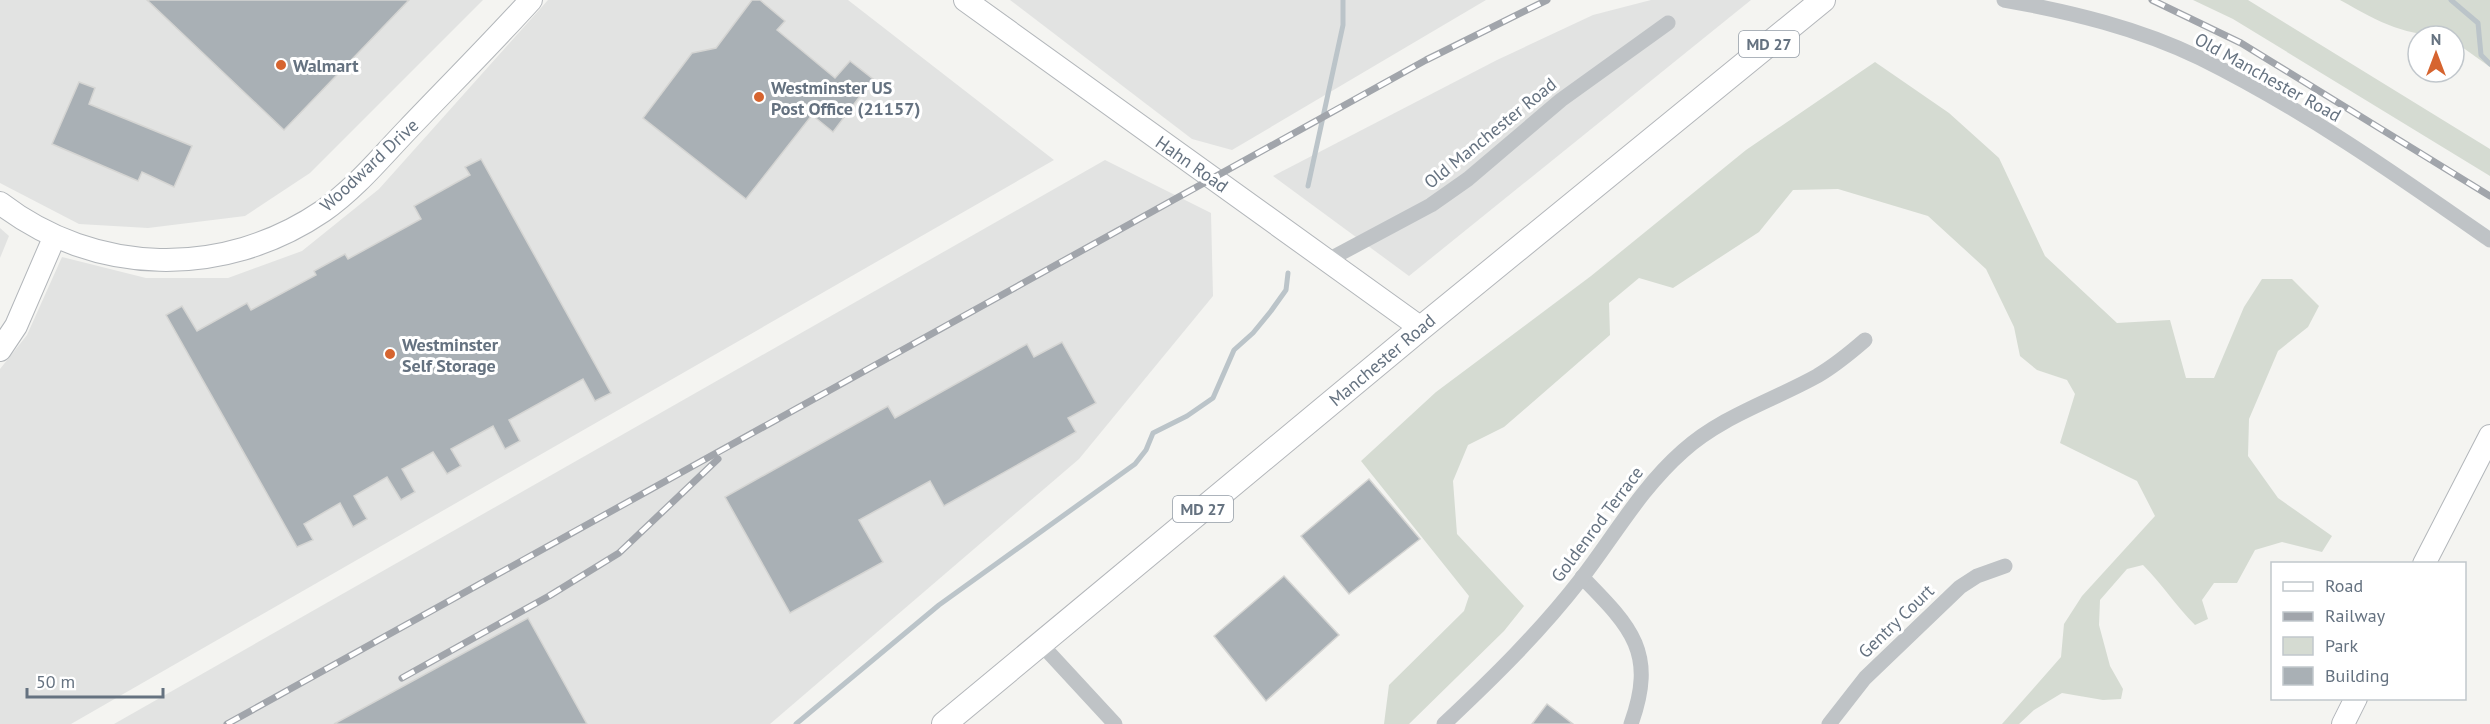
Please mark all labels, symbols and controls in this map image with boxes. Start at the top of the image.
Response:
north arrow [2406,24,2466,84]
street label: Old Manchester Road [2191,27,2345,127]
text: N [2431,29,2441,49]
road number: MD 27 [1739,31,1799,57]
place label: Walmart [293,54,359,77]
marker: Walmart [274,58,288,72]
street label: Old Manchester Road [1419,73,1561,193]
place label: Westminster US Post Office (21157) [771,76,920,120]
marker: Westminster US Post Office (21157) [752,90,766,104]
street label: Woodward Drive [315,114,423,216]
street label: Hahn Road [1151,131,1233,197]
street label: Manchester Road [1324,309,1440,411]
place label: Westminster Self Storage [402,333,499,377]
marker: Westminster Self Storage [383,347,397,361]
street label: Goldenrod Terrace [1546,462,1648,586]
road number: MD 27 [1173,496,1233,522]
legend [2271,562,2466,700]
text: Road [2325,574,2363,597]
street label: Gentry Court [1853,579,1939,663]
text: Railway [2325,604,2386,627]
text: Park [2325,634,2358,657]
scale bar [27,661,164,699]
text: Building [2325,664,2389,687]
text: 50 m [36,670,75,693]

